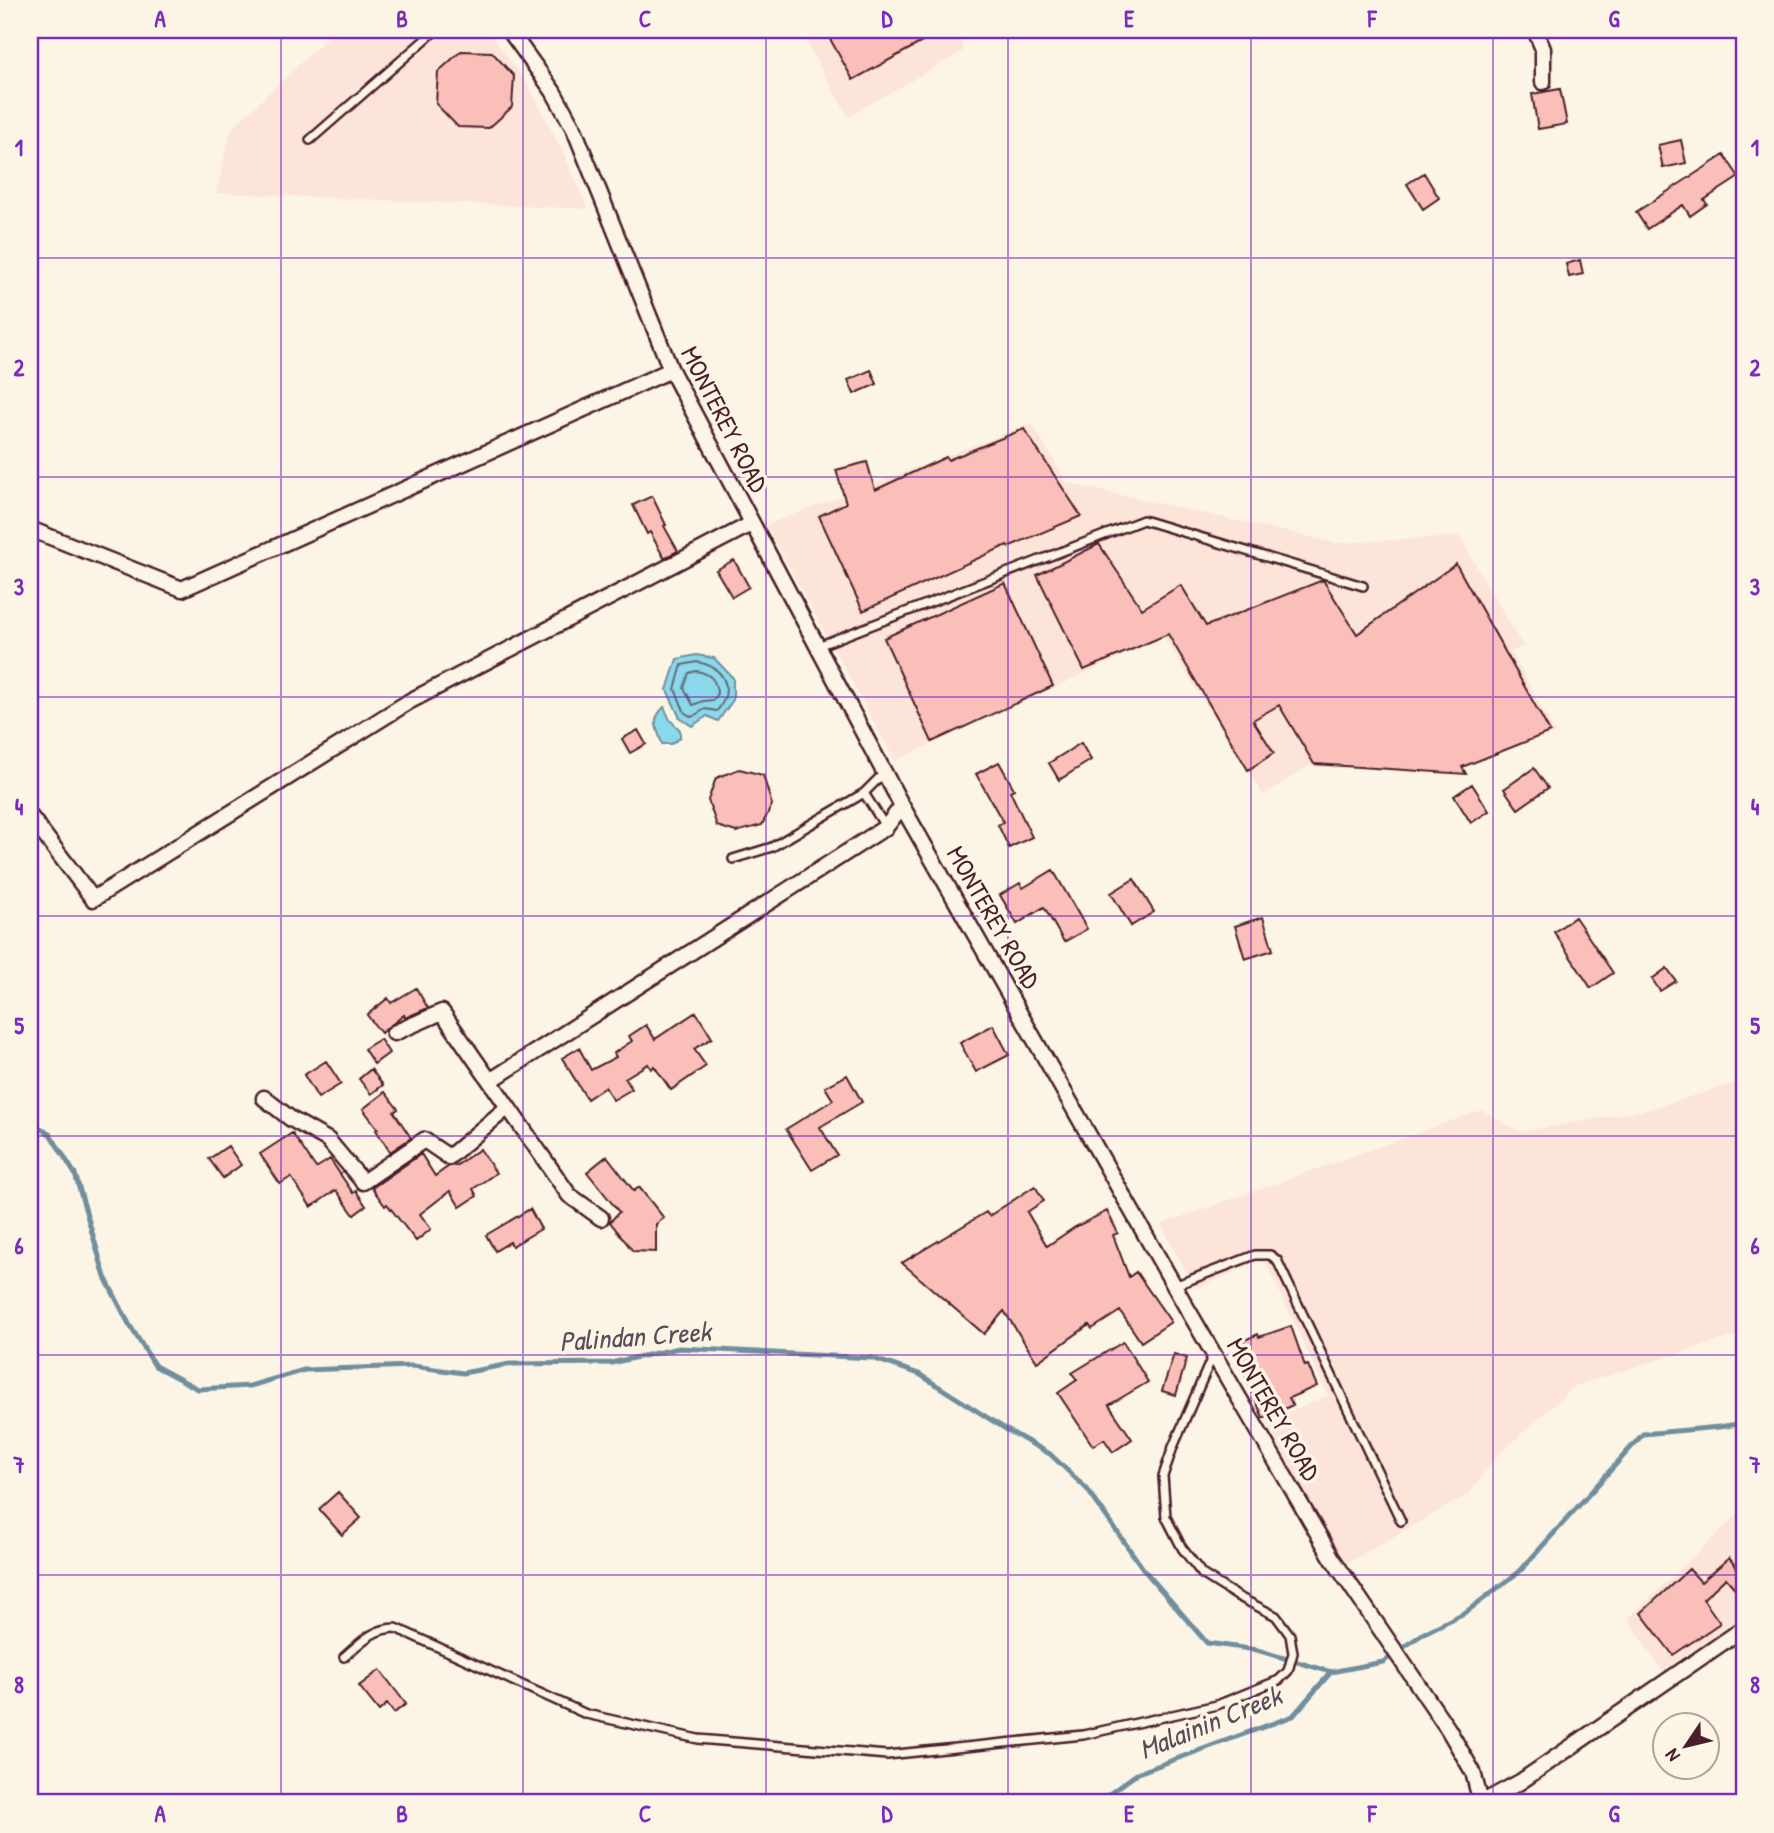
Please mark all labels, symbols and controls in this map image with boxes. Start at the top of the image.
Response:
text: A [154,3,166,34]
text: B [396,3,408,34]
text: C [639,3,651,34]
text: D [882,3,894,34]
text: E [1124,3,1135,34]
text: F [1367,3,1378,34]
text: G [1608,3,1620,34]
text: 1 [15,132,23,163]
text: 1 [1751,132,1759,163]
street label: MONTEREY ROAD [673,340,777,499]
text: 2 [14,352,25,383]
text: 2 [1750,352,1761,383]
text: 3 [14,571,24,602]
text: 3 [1750,571,1760,602]
text: 4 [15,791,24,822]
text: 4 [1751,791,1760,822]
street label: MONTEREY ROAD [939,839,1049,995]
text: 5 [14,1010,24,1041]
text: 5 [1750,1010,1760,1041]
text: 6 [14,1230,24,1261]
text: 6 [1750,1230,1760,1261]
water label: Palindan Creek [558,1312,714,1360]
street label: MONTEREY ROAD [1219,1331,1329,1487]
text: 7 [12,1449,25,1480]
text: 7 [1748,1449,1761,1480]
text: 8 [14,1669,24,1700]
text: 8 [1750,1669,1760,1700]
water label: Malainin Creek [1133,1675,1289,1768]
north arrow [1652,1710,1722,1780]
text: N [1659,1744,1686,1767]
text: A [154,1798,166,1829]
text: B [396,1798,408,1829]
text: C [639,1798,651,1829]
text: D [882,1798,894,1829]
text: E [1124,1798,1135,1829]
text: F [1367,1798,1378,1829]
text: G [1608,1798,1620,1829]

